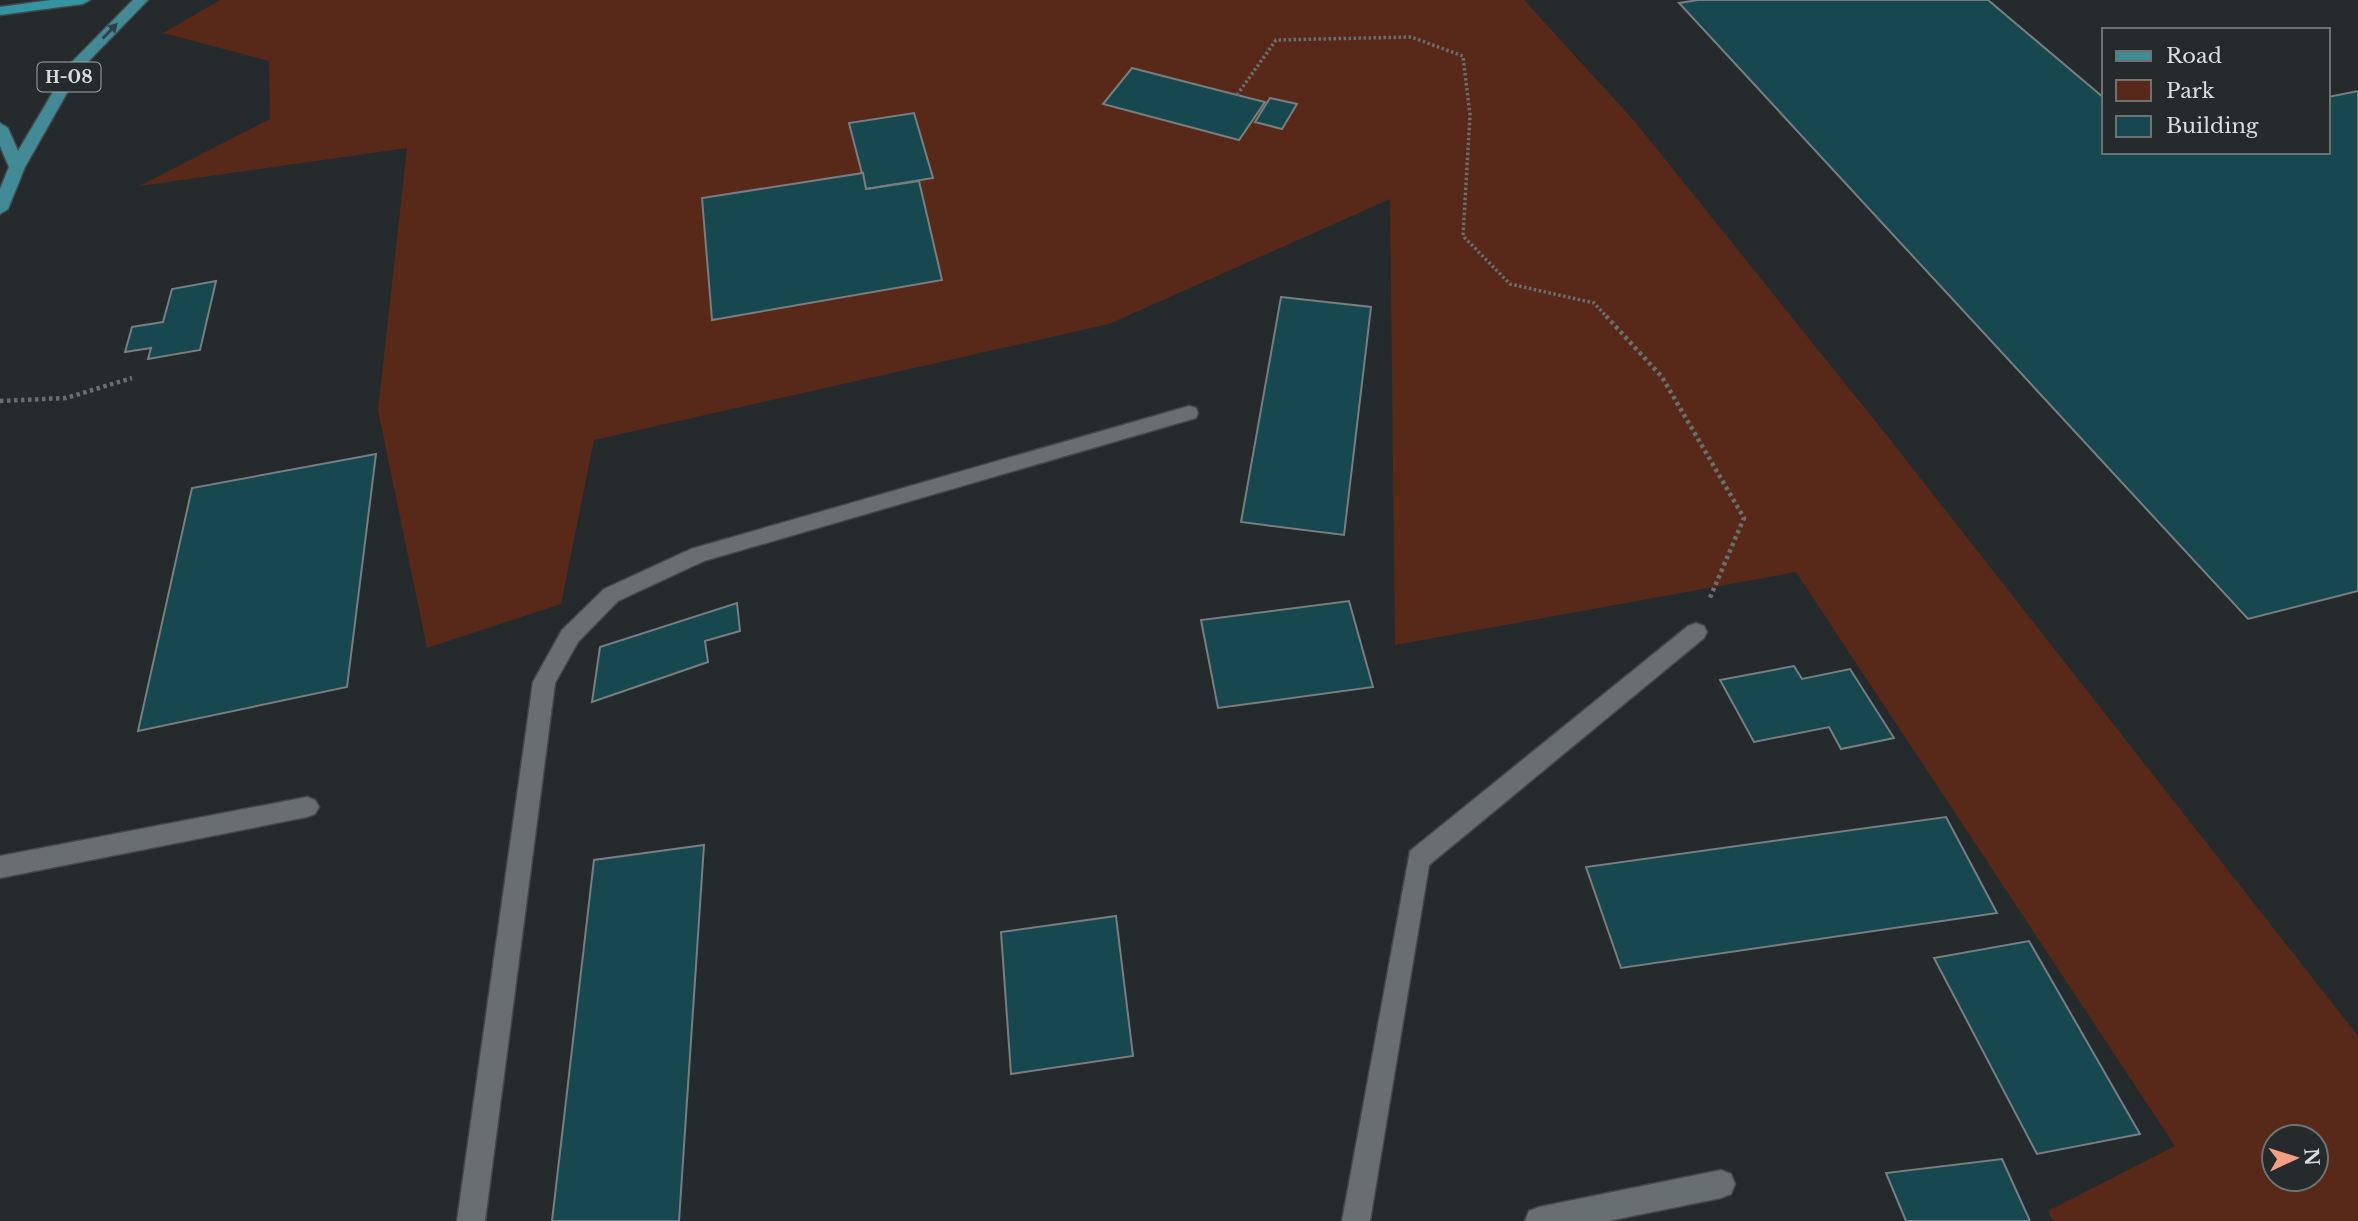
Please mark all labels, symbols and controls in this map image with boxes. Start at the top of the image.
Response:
one-way arrow [102,23,119,40]
legend [2102,28,2330,154]
text: Road [2166,43,2222,69]
road number: Н-08 [38,62,100,92]
text: Park [2166,78,2215,104]
text: Building [2166,113,2259,139]
north arrow [2260,1123,2330,1193]
text: N [2299,1147,2324,1167]

